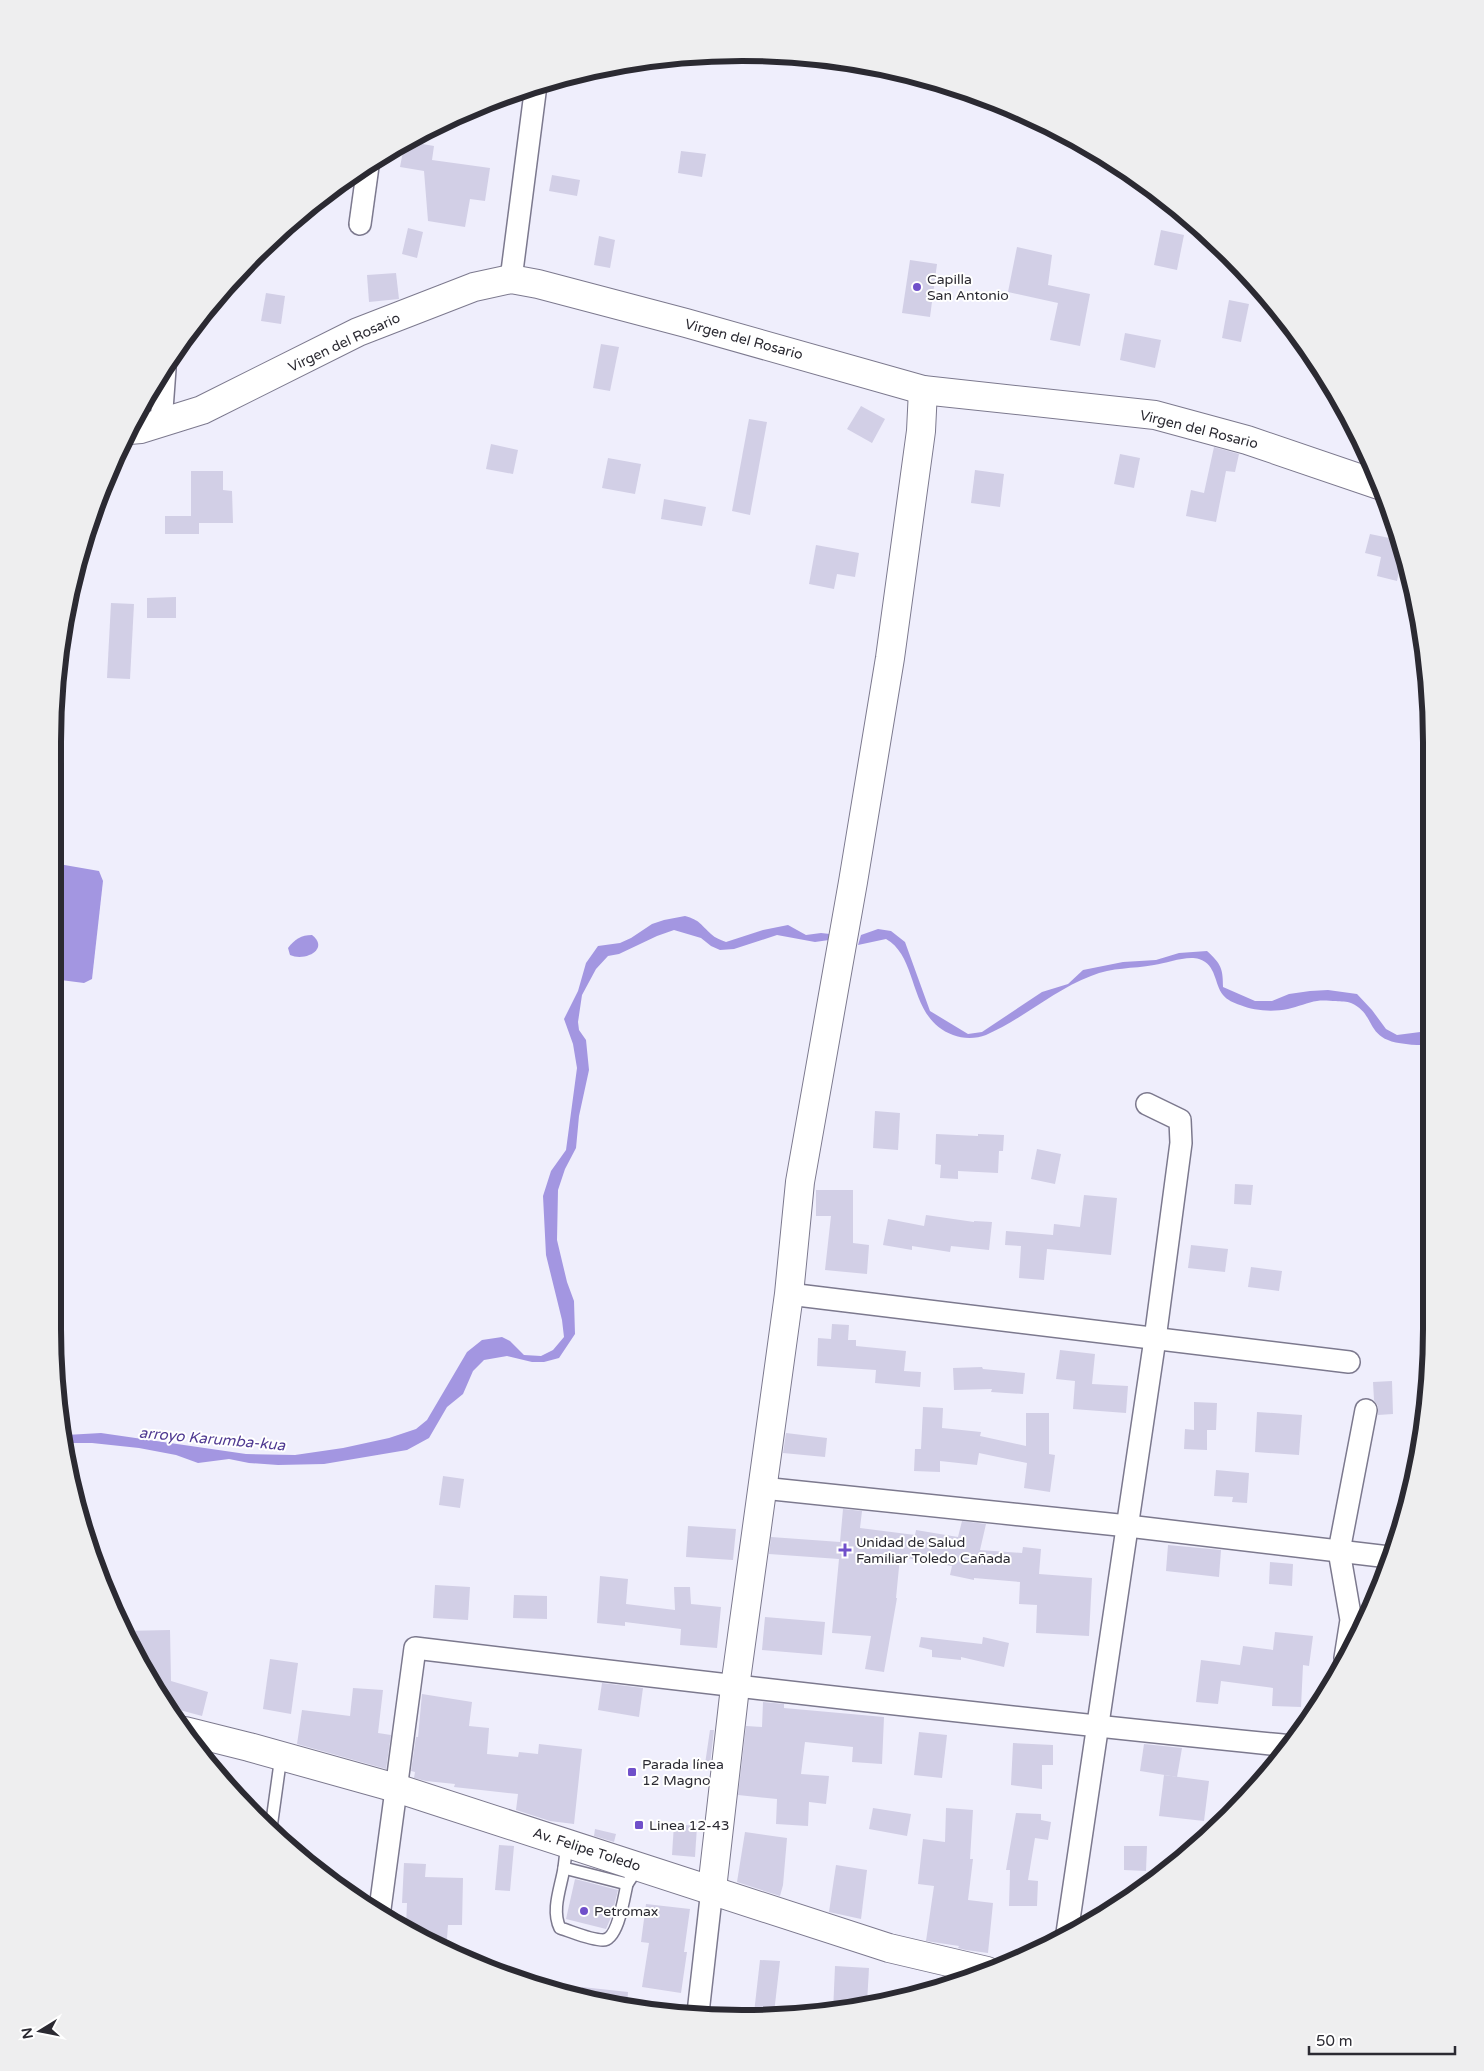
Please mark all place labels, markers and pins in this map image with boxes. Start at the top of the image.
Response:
place label: Capilla San Antonio [927,271,1009,304]
marker: Capilla San Antonio [911,281,923,293]
place label: Unidad de Salud Familiar Toledo Cañada [856,1534,1011,1567]
marker: Unidad de Salud Familiar Toledo Cañada [838,1543,852,1557]
place label: Parada línea 12 Magno [642,1756,724,1789]
marker: Parada línea 12 Magno [626,1766,638,1778]
place label: Linea 12-43 [649,1817,730,1834]
marker: Linea 12-43 [633,1819,645,1831]
place label: Petromax [594,1903,658,1920]
marker: Petromax [578,1905,590,1917]

